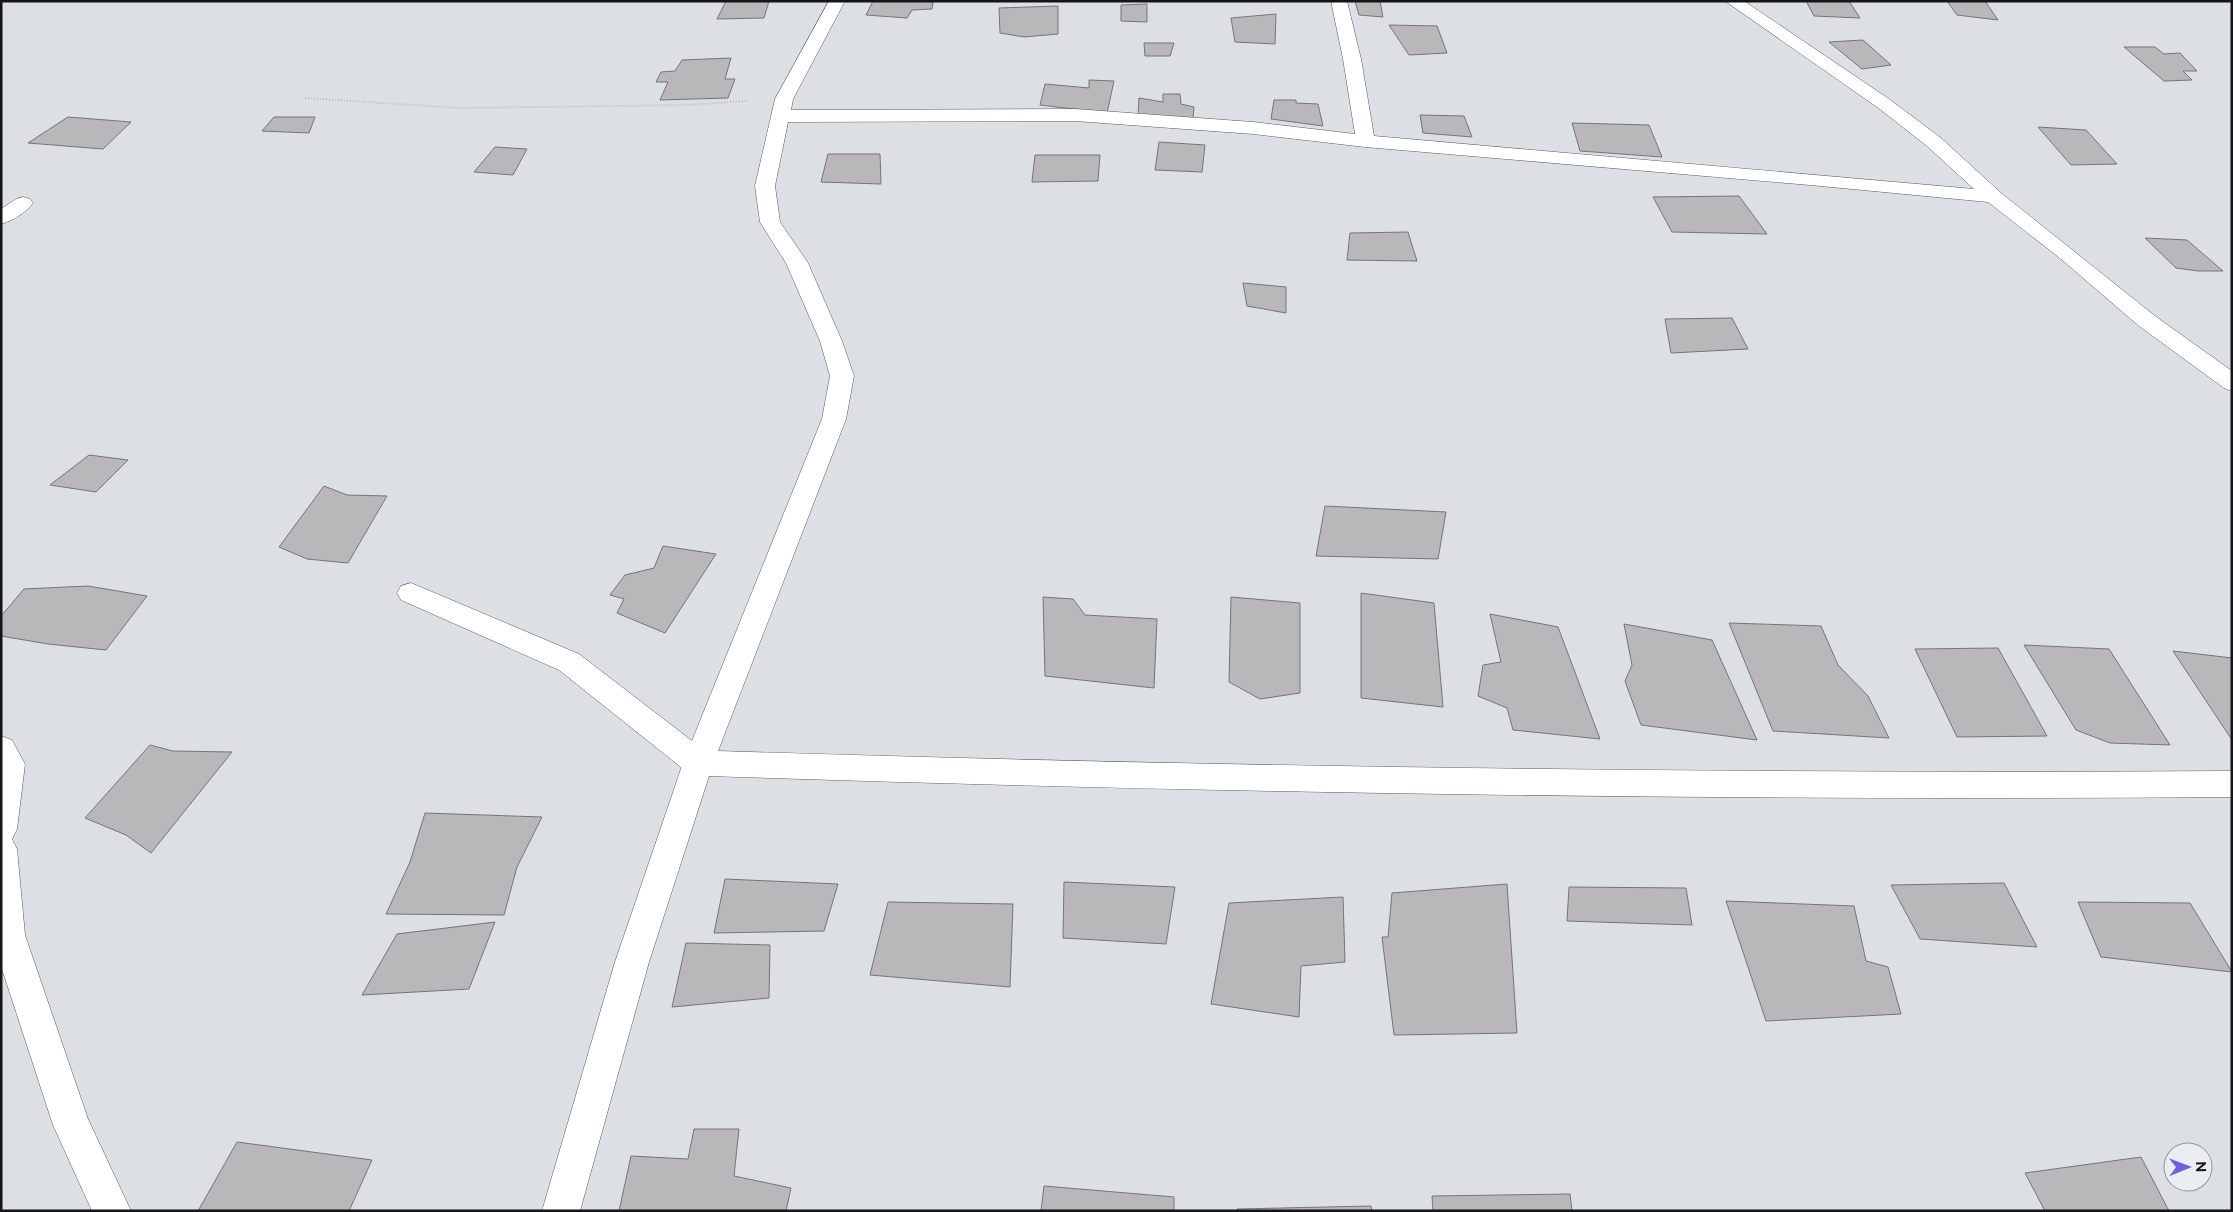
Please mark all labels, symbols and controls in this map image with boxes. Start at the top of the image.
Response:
north arrow [2163,1142,2213,1192]
text: N [2193,1161,2209,1172]

